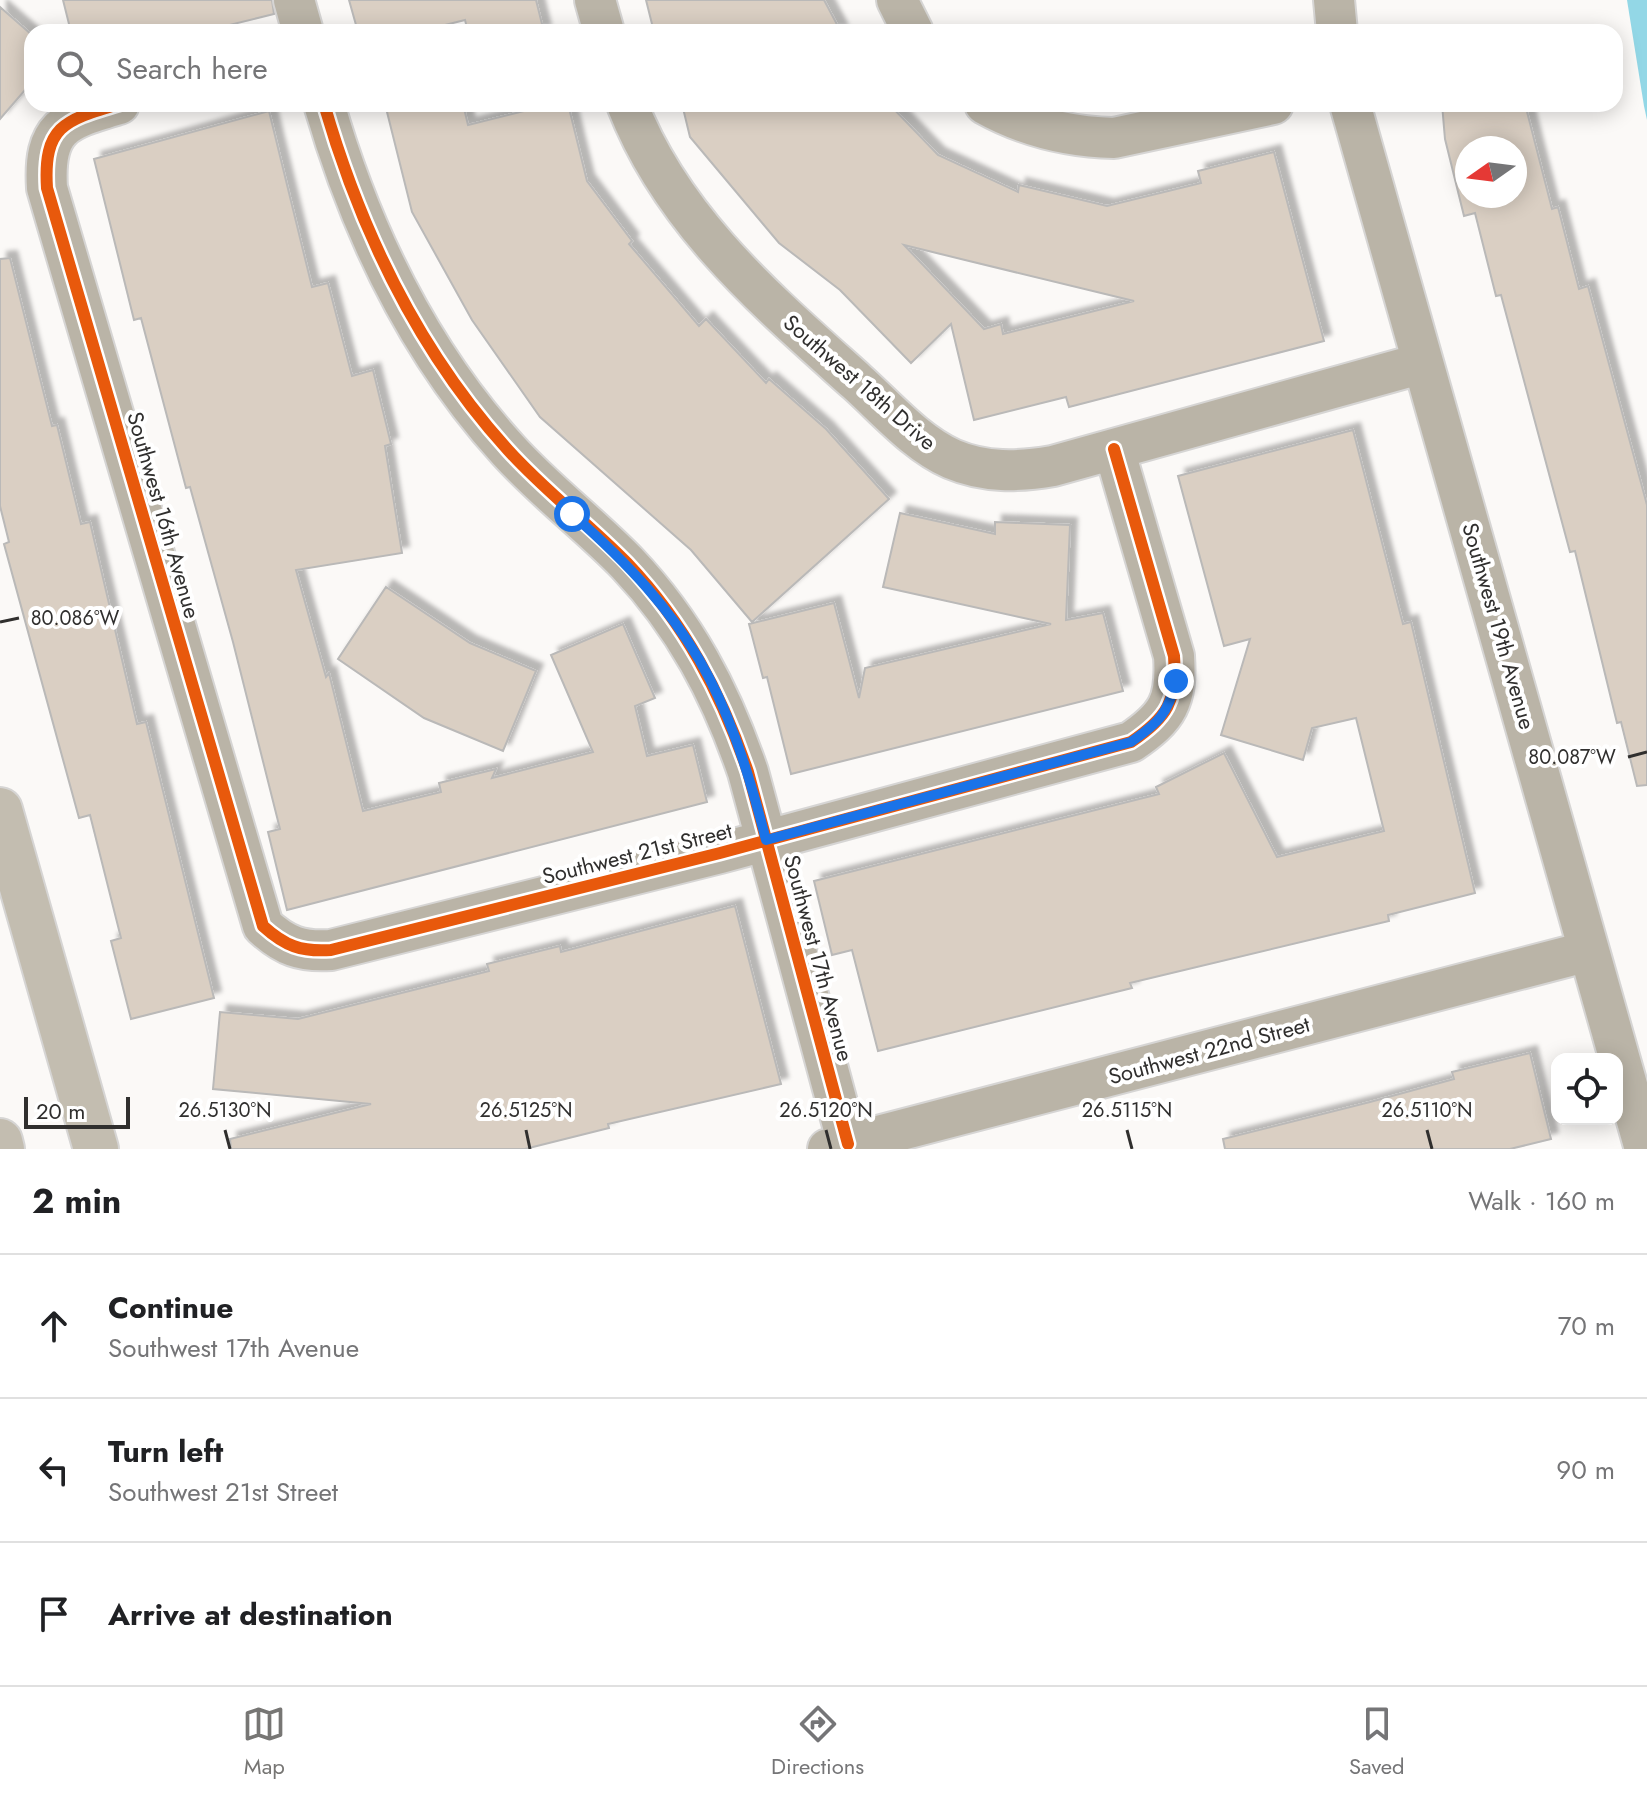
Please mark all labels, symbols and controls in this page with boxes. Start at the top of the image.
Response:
search box [24,24,1623,112]
icon: search [52,46,96,90]
text: Search here [116,47,268,90]
north arrow [1455,136,1527,208]
street label: Southwest 18th Drive [777,307,943,457]
street label: Southwest 16th Avenue [119,408,209,622]
route start [554,496,590,532]
street label: Southwest 19th Avenue [1454,519,1544,733]
text: 80.086°W [31,604,120,633]
route end [1158,663,1194,699]
text: 80.087°W [1528,743,1616,772]
street label: Southwest 21st Street [539,814,736,892]
street label: Southwest 17th Avenue [776,851,862,1065]
street label: Southwest 22nd Street [1105,1008,1314,1092]
map controls [1551,1053,1623,1125]
button: locate [1551,1053,1623,1125]
scale bar [24,1093,130,1129]
text: 20 m [36,1095,85,1127]
text: 26.5130°N [178,1096,272,1125]
text: 26.5125°N [480,1096,572,1125]
text: 26.5120°N [779,1096,873,1125]
text: 26.5115°N [1082,1096,1172,1125]
text: 26.5110°N [1381,1096,1473,1125]
text: 2 min [32,1177,121,1226]
text: Walk · 160 m [1468,1182,1615,1220]
text: Continue [108,1286,234,1329]
icon: ahead [32,1304,76,1348]
text: 70 m [1558,1307,1615,1345]
text: Southwest 17th Avenue [108,1329,359,1367]
text: Turn left [108,1430,223,1473]
icon: left [32,1448,76,1492]
text: 90 m [1556,1451,1615,1489]
text: Southwest 21st Street [108,1473,338,1511]
icon: arrive [32,1592,76,1636]
text: Arrive at destination [108,1593,393,1636]
tab: Map [242,1702,286,1782]
tab: Directions [771,1702,864,1782]
tab: Saved [1349,1702,1405,1782]

